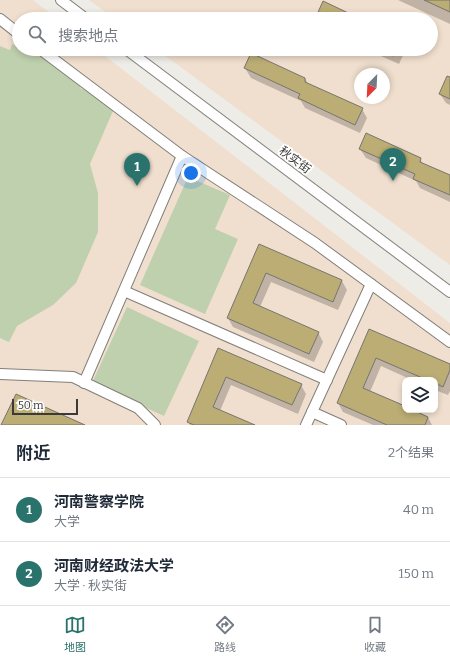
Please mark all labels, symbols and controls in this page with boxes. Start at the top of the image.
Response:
search box [12,12,438,56]
icon: search [26,23,48,45]
text: 搜索地点 [58,27,118,45]
north arrow [354,68,390,104]
street label: 秋实街 [276,144,314,176]
pin: 2 [380,148,406,181]
pin: 1 [124,153,150,186]
your location [181,163,201,183]
map controls [402,377,438,413]
button: layers [402,377,438,413]
scale bar [12,397,78,416]
text: 50 m [18,399,44,412]
text: 附近 [16,443,50,464]
text: 2个结果 [388,445,434,460]
text: 河南警察学院 [54,493,144,511]
text: 1 [26,502,32,517]
text: 40 m [403,502,434,517]
text: 大学 [54,514,80,529]
text: 河南财经政法大学 [54,557,174,575]
text: 2 [25,566,33,581]
text: 150 m [398,566,434,581]
text: 大学 · 秋实街 [54,578,127,593]
tab: 地图 [64,614,86,654]
tab: 路线 [214,614,236,654]
tab: 收藏 [364,614,386,654]

